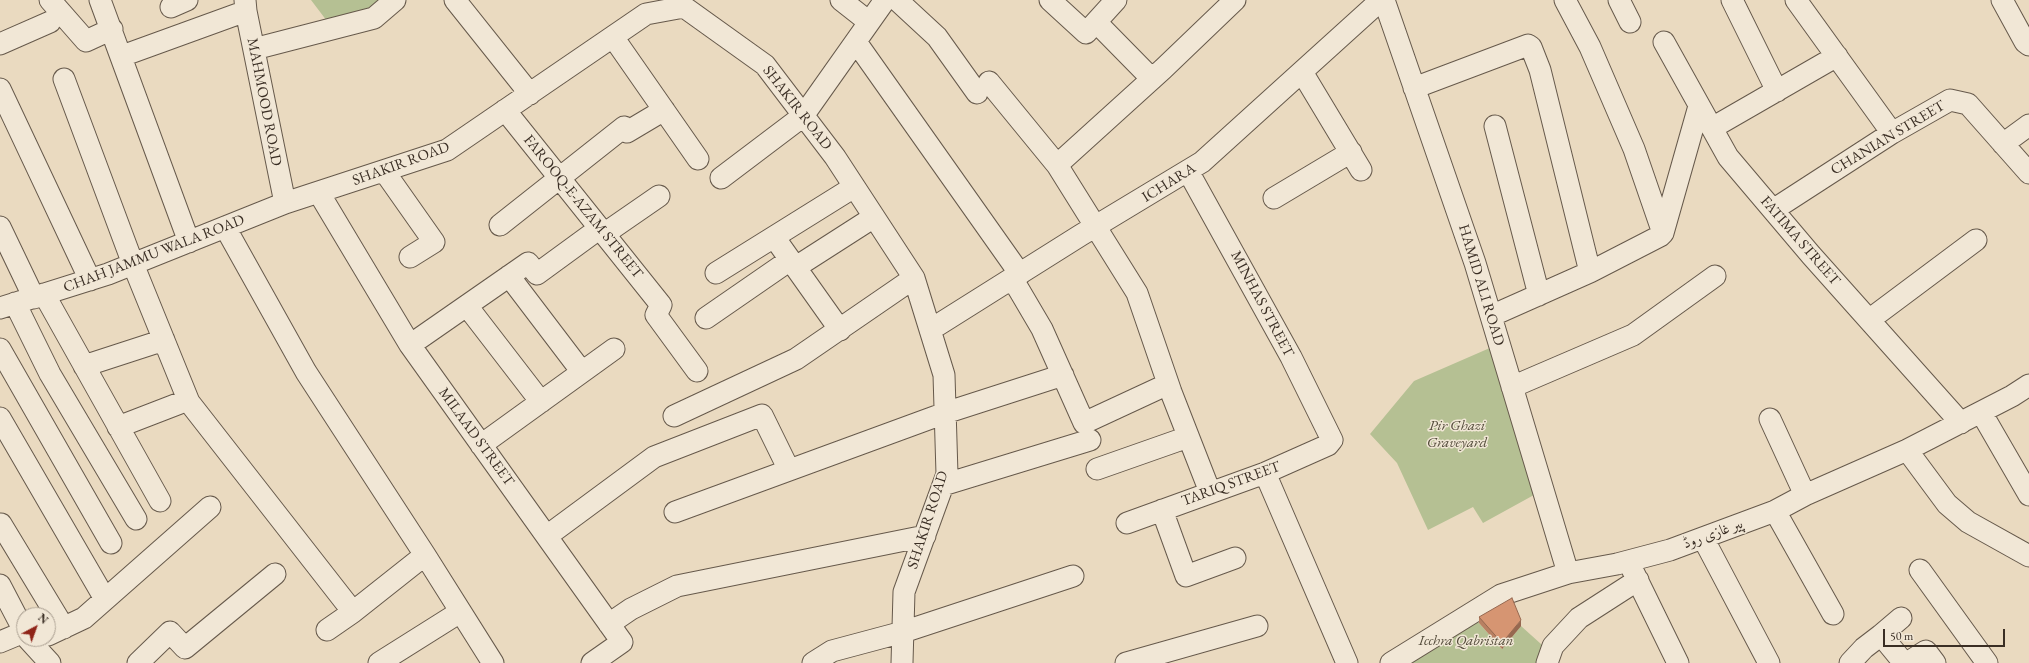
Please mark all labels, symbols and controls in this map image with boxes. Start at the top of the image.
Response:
street label: MAHMOOD ROAD [243,36,285,168]
street label: SHAKIR ROAD [759,62,835,154]
street label: CHANIAN STREET [1828,97,1948,179]
street label: FAROOQ-E-AZAM STREET [519,132,647,282]
street label: SHAKIR ROAD [350,138,452,190]
street label: ICHARA [1139,159,1199,207]
street label: FATIMA STREET [1756,193,1844,289]
street label: CHAH JAMMU WALA ROAD [61,211,247,297]
street label: HAMID ALI ROAD [1454,222,1508,348]
street label: MINHAS STREET [1226,248,1298,360]
street label: MILAAD STREET [434,384,518,490]
park label: Pir Ghazi Graveyard [1427,417,1487,452]
street label: TARIQ STREET [1179,458,1283,510]
street label: SHAKIR ROAD [904,469,952,571]
street label: پیر غازی روڈ [1681,515,1745,553]
north arrow [16,607,56,647]
text: N [35,610,51,627]
scale bar [1885,621,2007,647]
text: 50 m [1890,628,1913,644]
park label: Icchra Qabristan [1419,632,1513,650]

